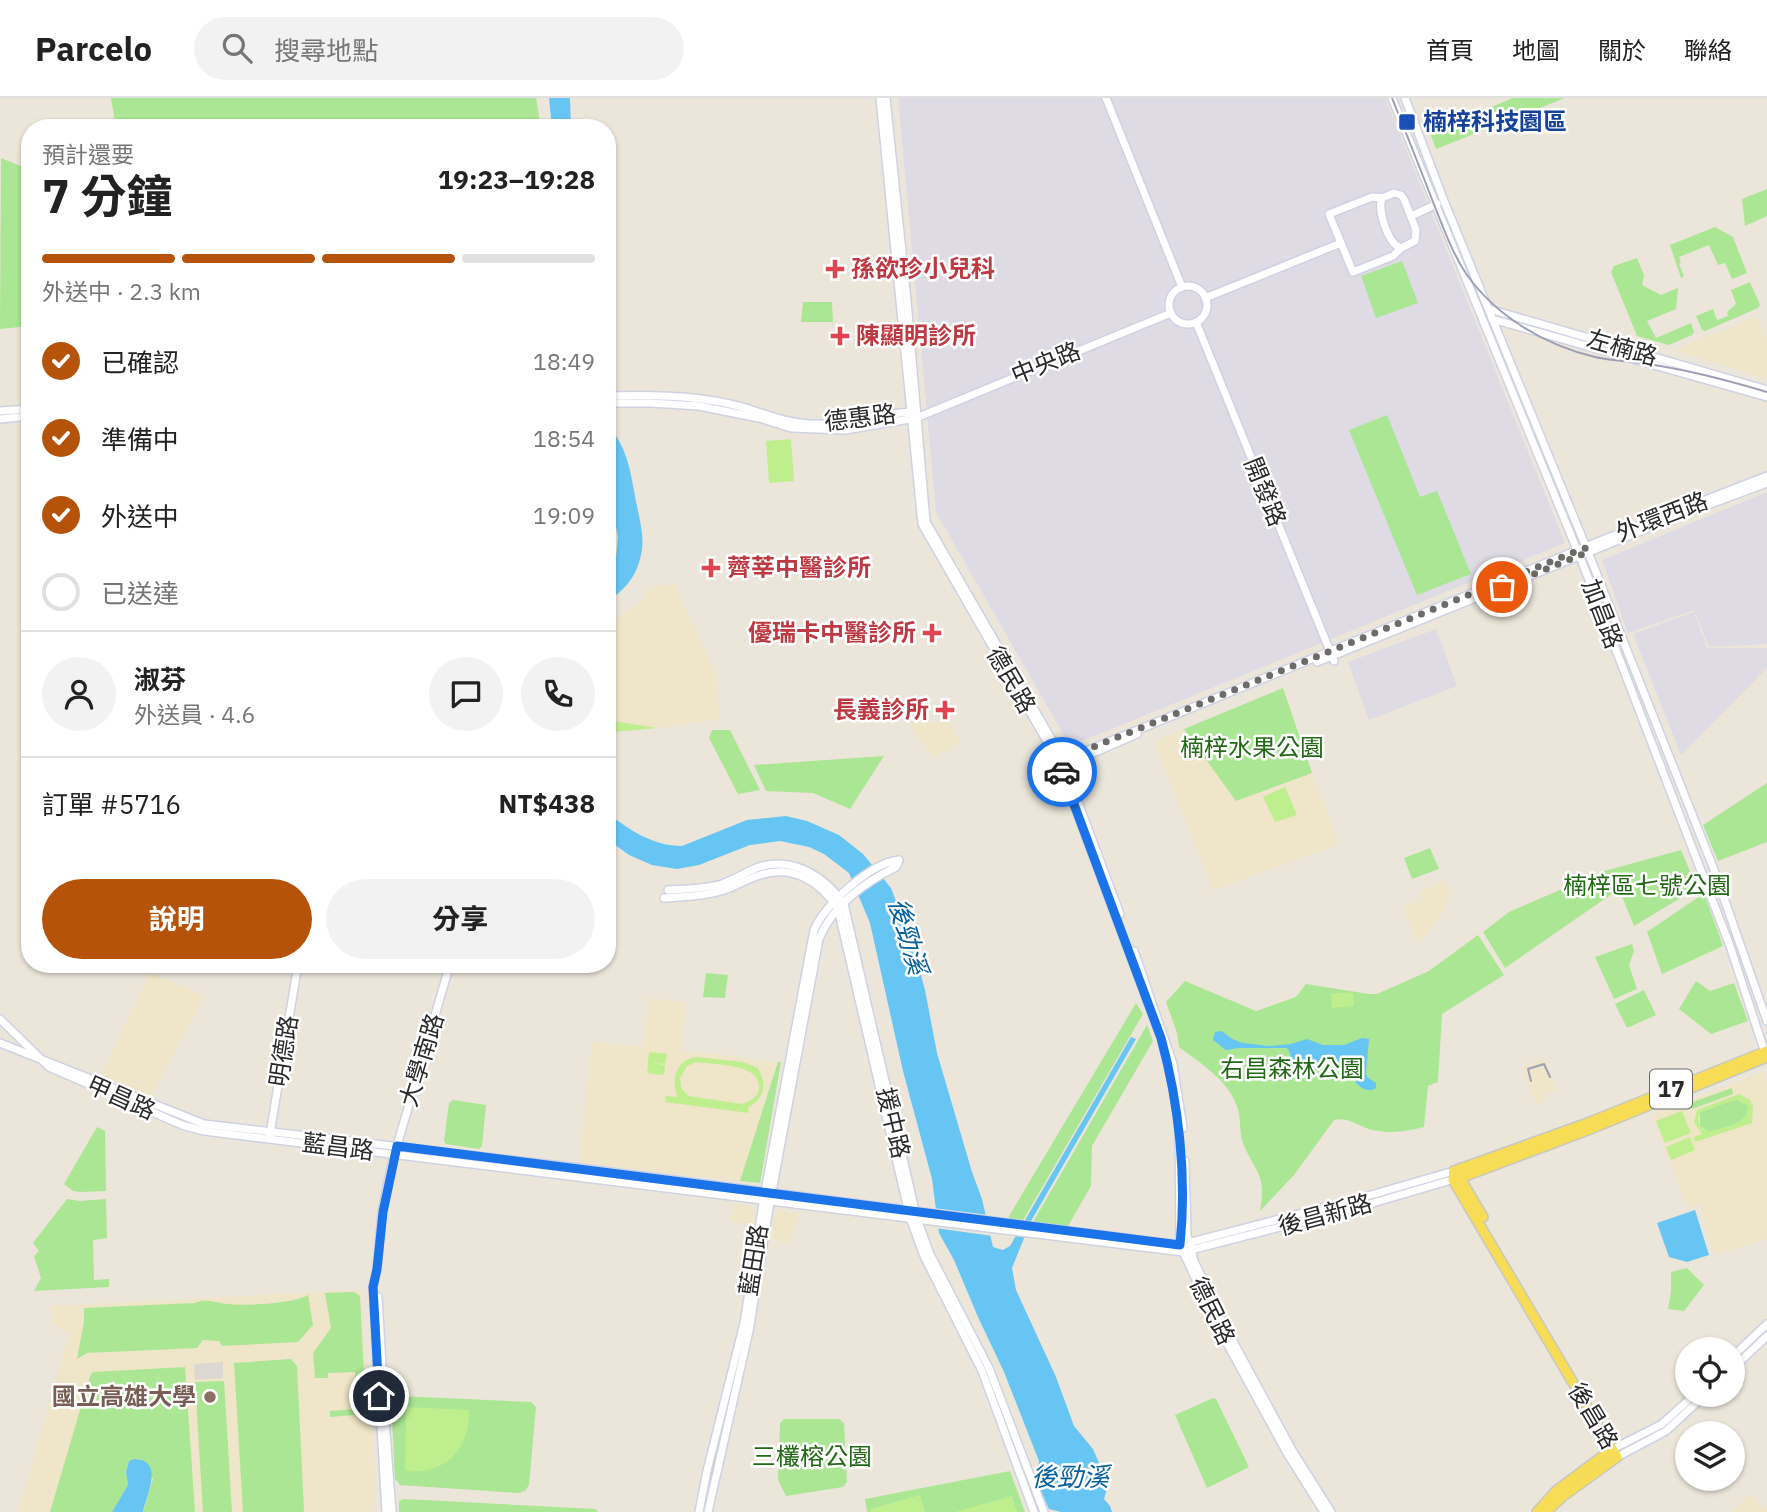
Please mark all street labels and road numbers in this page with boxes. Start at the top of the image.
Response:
street label: 左楠路 [1583,322,1661,372]
street label: 中央路 [1006,334,1085,390]
street label: 德惠路 [822,397,898,437]
street label: 開發路 [1238,452,1294,531]
street label: 外環西路 [1611,484,1712,548]
street label: 加昌路 [1575,574,1631,653]
street label: 德民路 [980,640,1044,719]
street label: 大學南路 [392,1009,450,1110]
street label: 明德路 [262,1013,304,1089]
street label: 甲昌路 [82,1068,161,1126]
road number: 17 [1650,1070,1692,1108]
street label: 援中路 [870,1084,918,1161]
street label: 藍昌路 [300,1126,376,1166]
street label: 後昌新路 [1274,1186,1375,1242]
street label: 藍田路 [732,1222,774,1298]
street label: 德民路 [1183,1271,1243,1350]
street label: 後昌路 [1562,1376,1626,1455]

